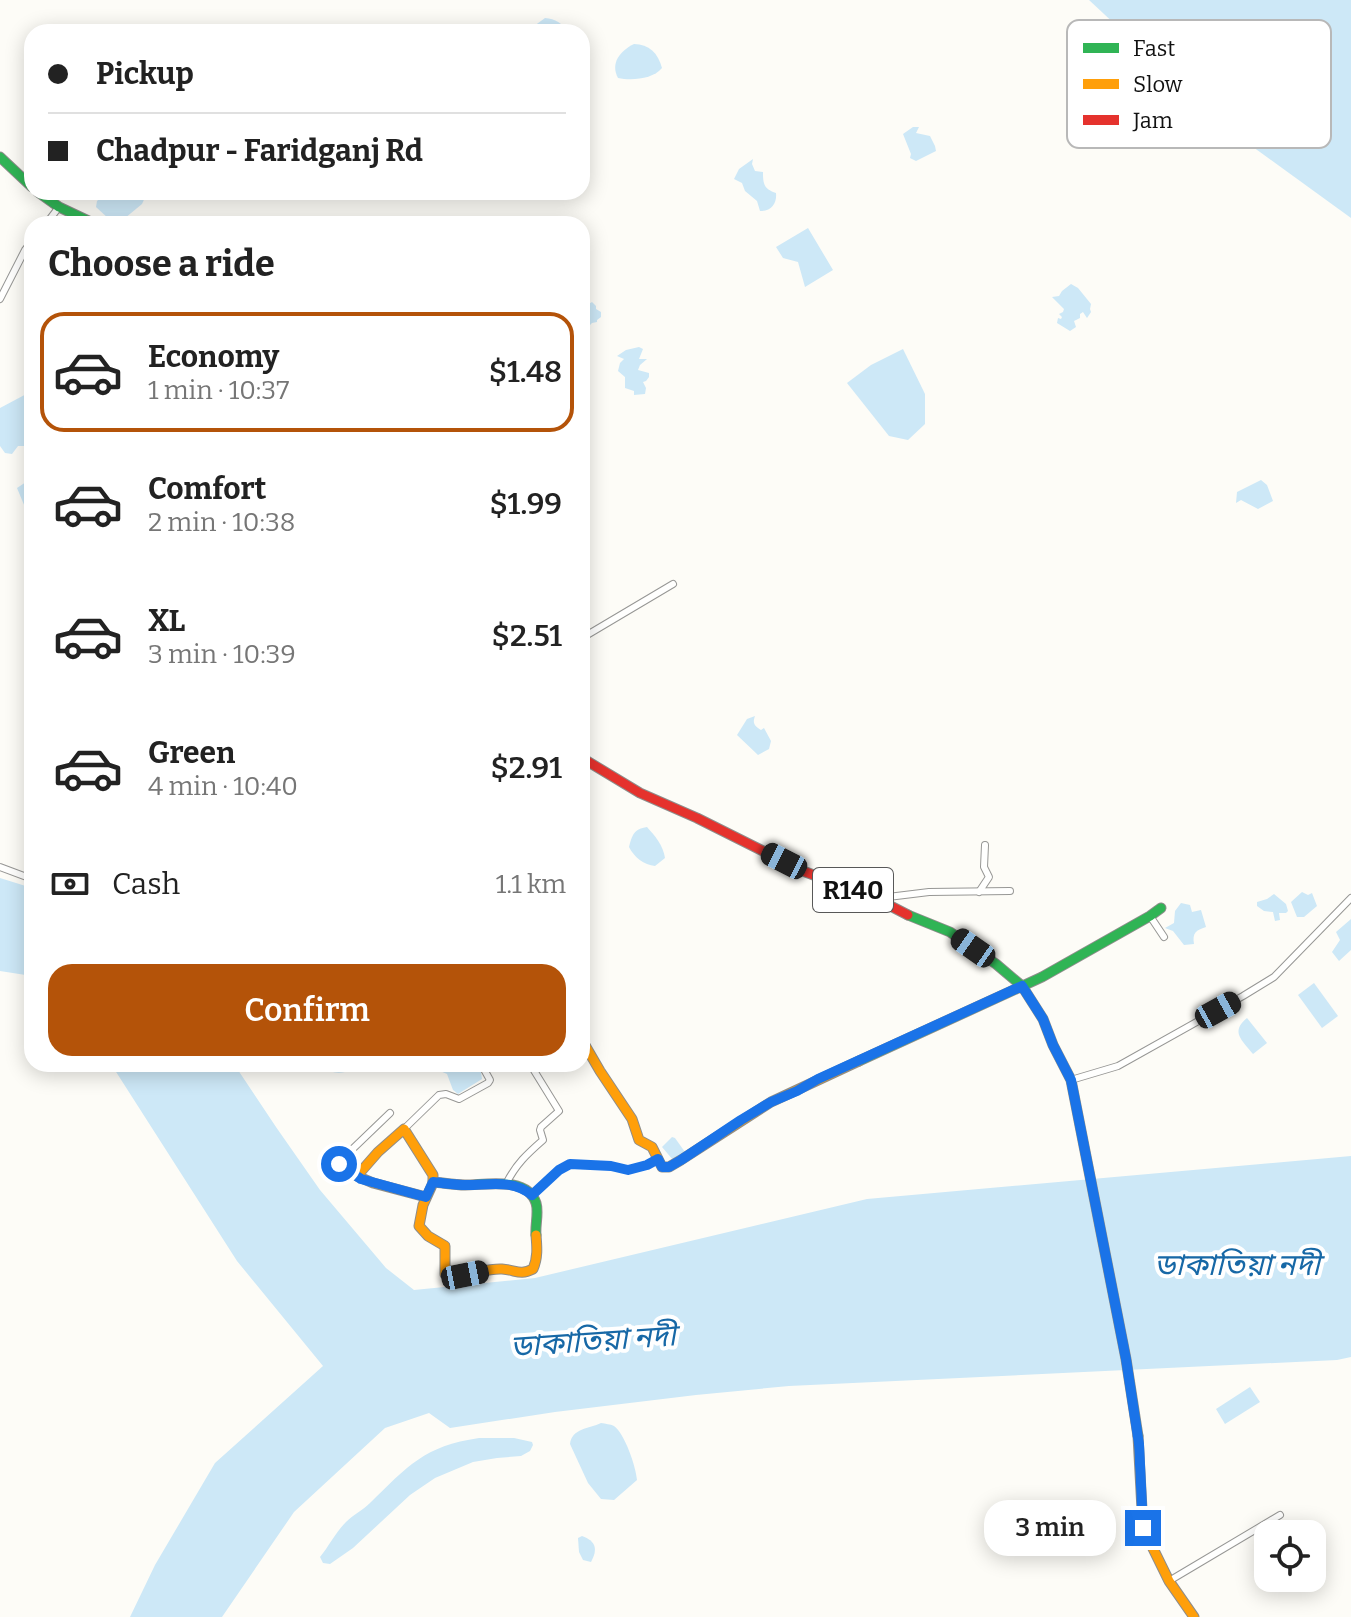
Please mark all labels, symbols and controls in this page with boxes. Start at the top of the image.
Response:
legend [1067,20,1331,148]
text: Fast [1133,35,1175,62]
text: Pickup [96,56,194,92]
text: Slow [1133,71,1183,98]
text: Jam [1132,107,1173,134]
text: Chadpur - Faridganj Rd [96,133,423,169]
text: Choose a ride [48,242,275,286]
icon: car [52,336,124,408]
text: Economy [148,339,279,375]
text: $1.48 [489,354,562,390]
text: 1 min · 10:37 [148,375,289,406]
icon: car [52,468,124,540]
text: Comfort [148,471,266,507]
text: $1.99 [489,486,562,522]
text: 2 min · 10:38 [148,507,295,538]
icon: car [52,600,124,672]
text: XL [148,603,185,639]
text: $2.51 [492,618,562,654]
text: 3 min · 10:39 [148,639,296,670]
icon: car [52,732,124,804]
text: Green [148,735,235,771]
text: $2.91 [490,750,562,786]
text: 4 min · 10:40 [148,771,298,802]
car [757,839,811,883]
icon: cash [48,862,92,906]
text: Cash [112,866,180,902]
road number: R140 [813,868,893,912]
text: 1.1 km [496,869,566,900]
car [946,924,1000,972]
button: Confirm [48,964,566,1056]
car [1191,988,1245,1032]
route start [321,1146,357,1182]
water label: ডাকাতিয়া নদী [1154,1247,1325,1283]
car [439,1259,491,1291]
water label: ডাকাতিয়া নদী [509,1317,682,1365]
callout: 3 min [983,1500,1115,1556]
route end [1125,1510,1161,1546]
text: 3 min [1015,1512,1085,1543]
map controls [1254,1520,1326,1592]
button: locate [1254,1520,1326,1592]

